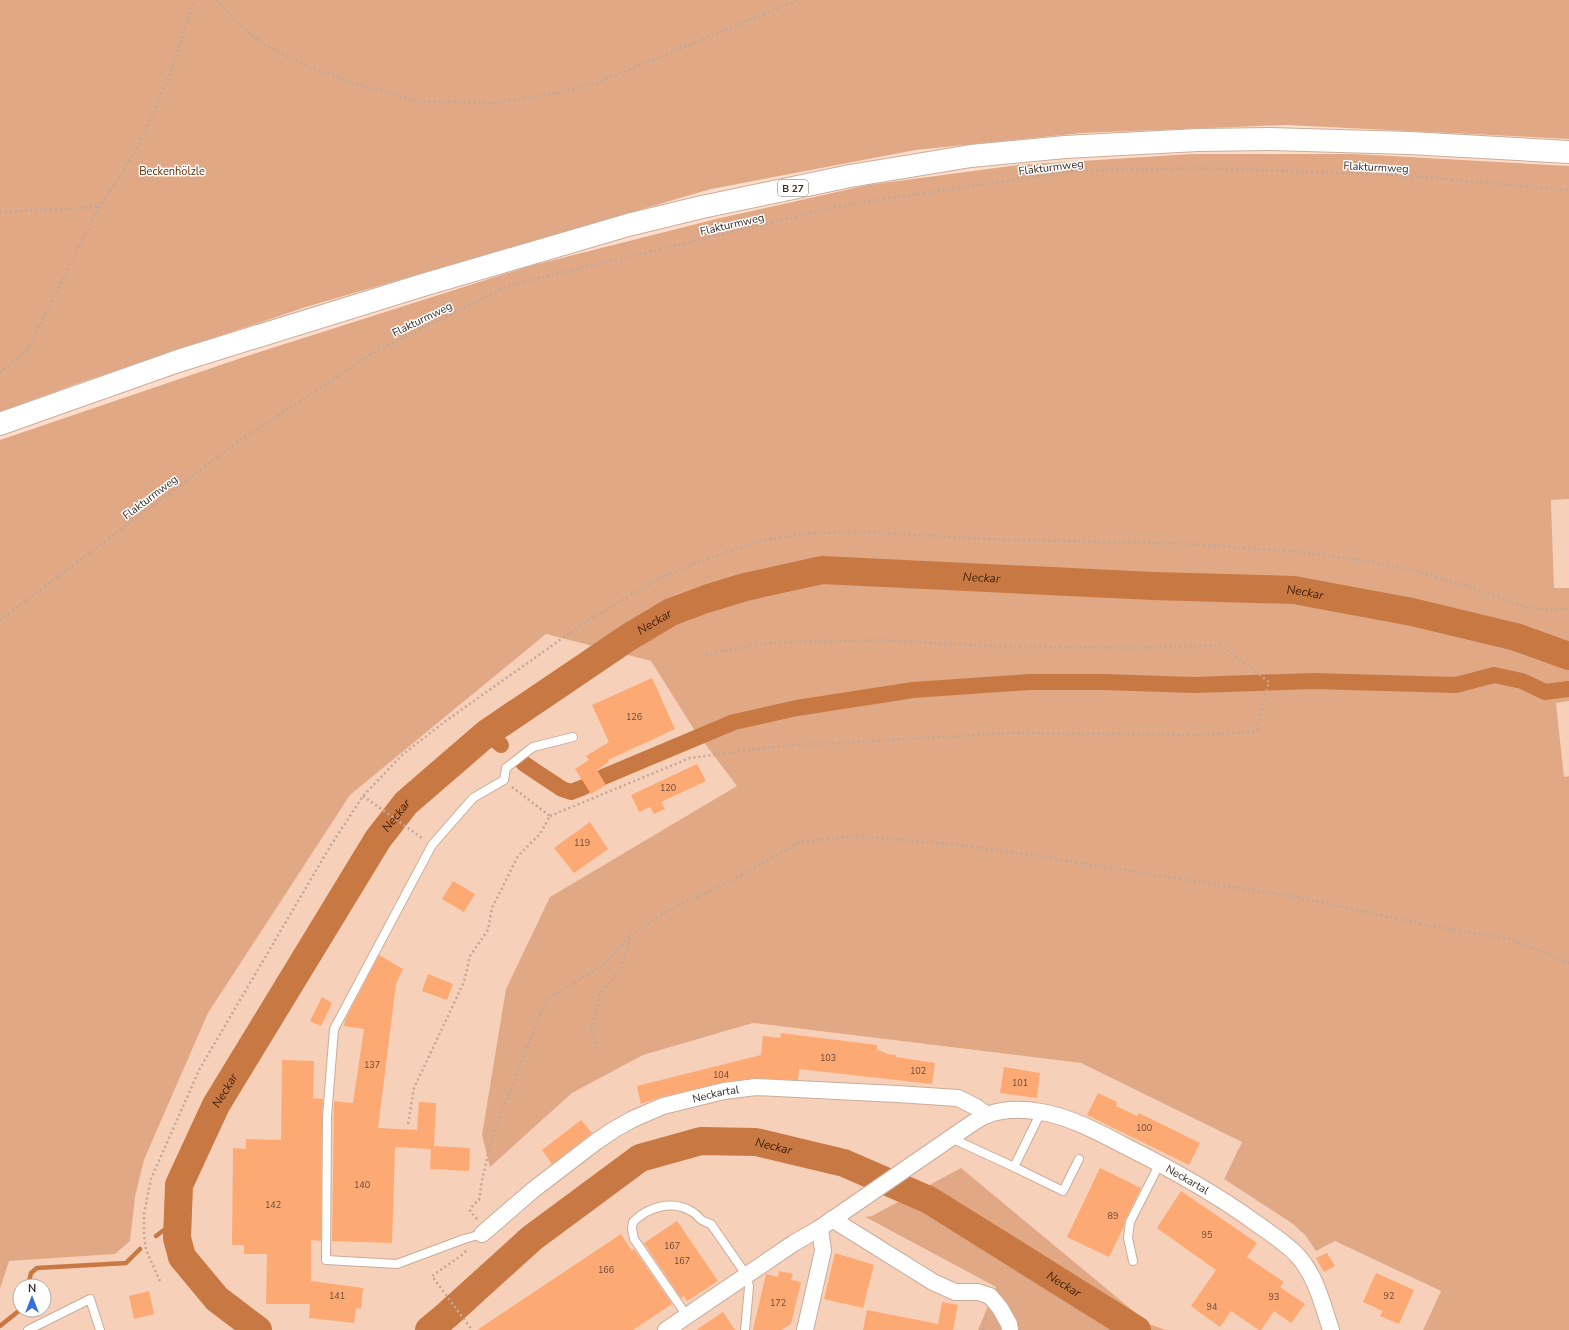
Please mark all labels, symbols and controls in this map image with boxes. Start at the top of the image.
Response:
street label: Flakturmweg [1018,156,1084,179]
street label: Flakturmweg [1343,158,1409,177]
park label: Beckenhölzle [139,164,205,179]
road number: B 27 [778,180,808,196]
street label: Flakturmweg [699,210,766,239]
street label: Flakturmweg [390,298,455,340]
street label: Flakturmweg [120,472,181,523]
water label: Neckar [962,569,1001,587]
water label: Neckar [1286,582,1326,603]
water label: Neckar [634,605,675,638]
house number: 126 [626,711,642,723]
house number: 120 [660,782,676,794]
water label: Neckar [378,795,414,835]
house number: 119 [574,837,590,849]
house number: 103 [820,1052,836,1064]
house number: 137 [364,1059,380,1071]
house number: 102 [910,1065,926,1077]
house number: 104 [713,1069,730,1081]
water label: Neckar [208,1070,242,1111]
house number: 101 [1012,1077,1028,1089]
street label: Neckartal [691,1082,741,1107]
house number: 100 [1136,1122,1152,1134]
water label: Neckar [754,1134,794,1159]
street label: Neckartal [1163,1161,1212,1198]
house number: 140 [354,1179,370,1191]
house number: 142 [265,1199,281,1211]
house number: 89 [1108,1210,1118,1222]
house number: 95 [1202,1229,1212,1241]
house number: 167 [664,1240,680,1252]
house number: 167 [674,1255,690,1267]
house number: 166 [598,1264,614,1276]
water label: Neckar [1044,1268,1085,1301]
north arrow [12,1278,52,1318]
text: N [28,1281,36,1296]
house number: 141 [329,1290,345,1302]
house number: 92 [1384,1290,1394,1302]
house number: 93 [1269,1291,1279,1303]
house number: 172 [770,1297,786,1309]
house number: 94 [1207,1301,1218,1313]

